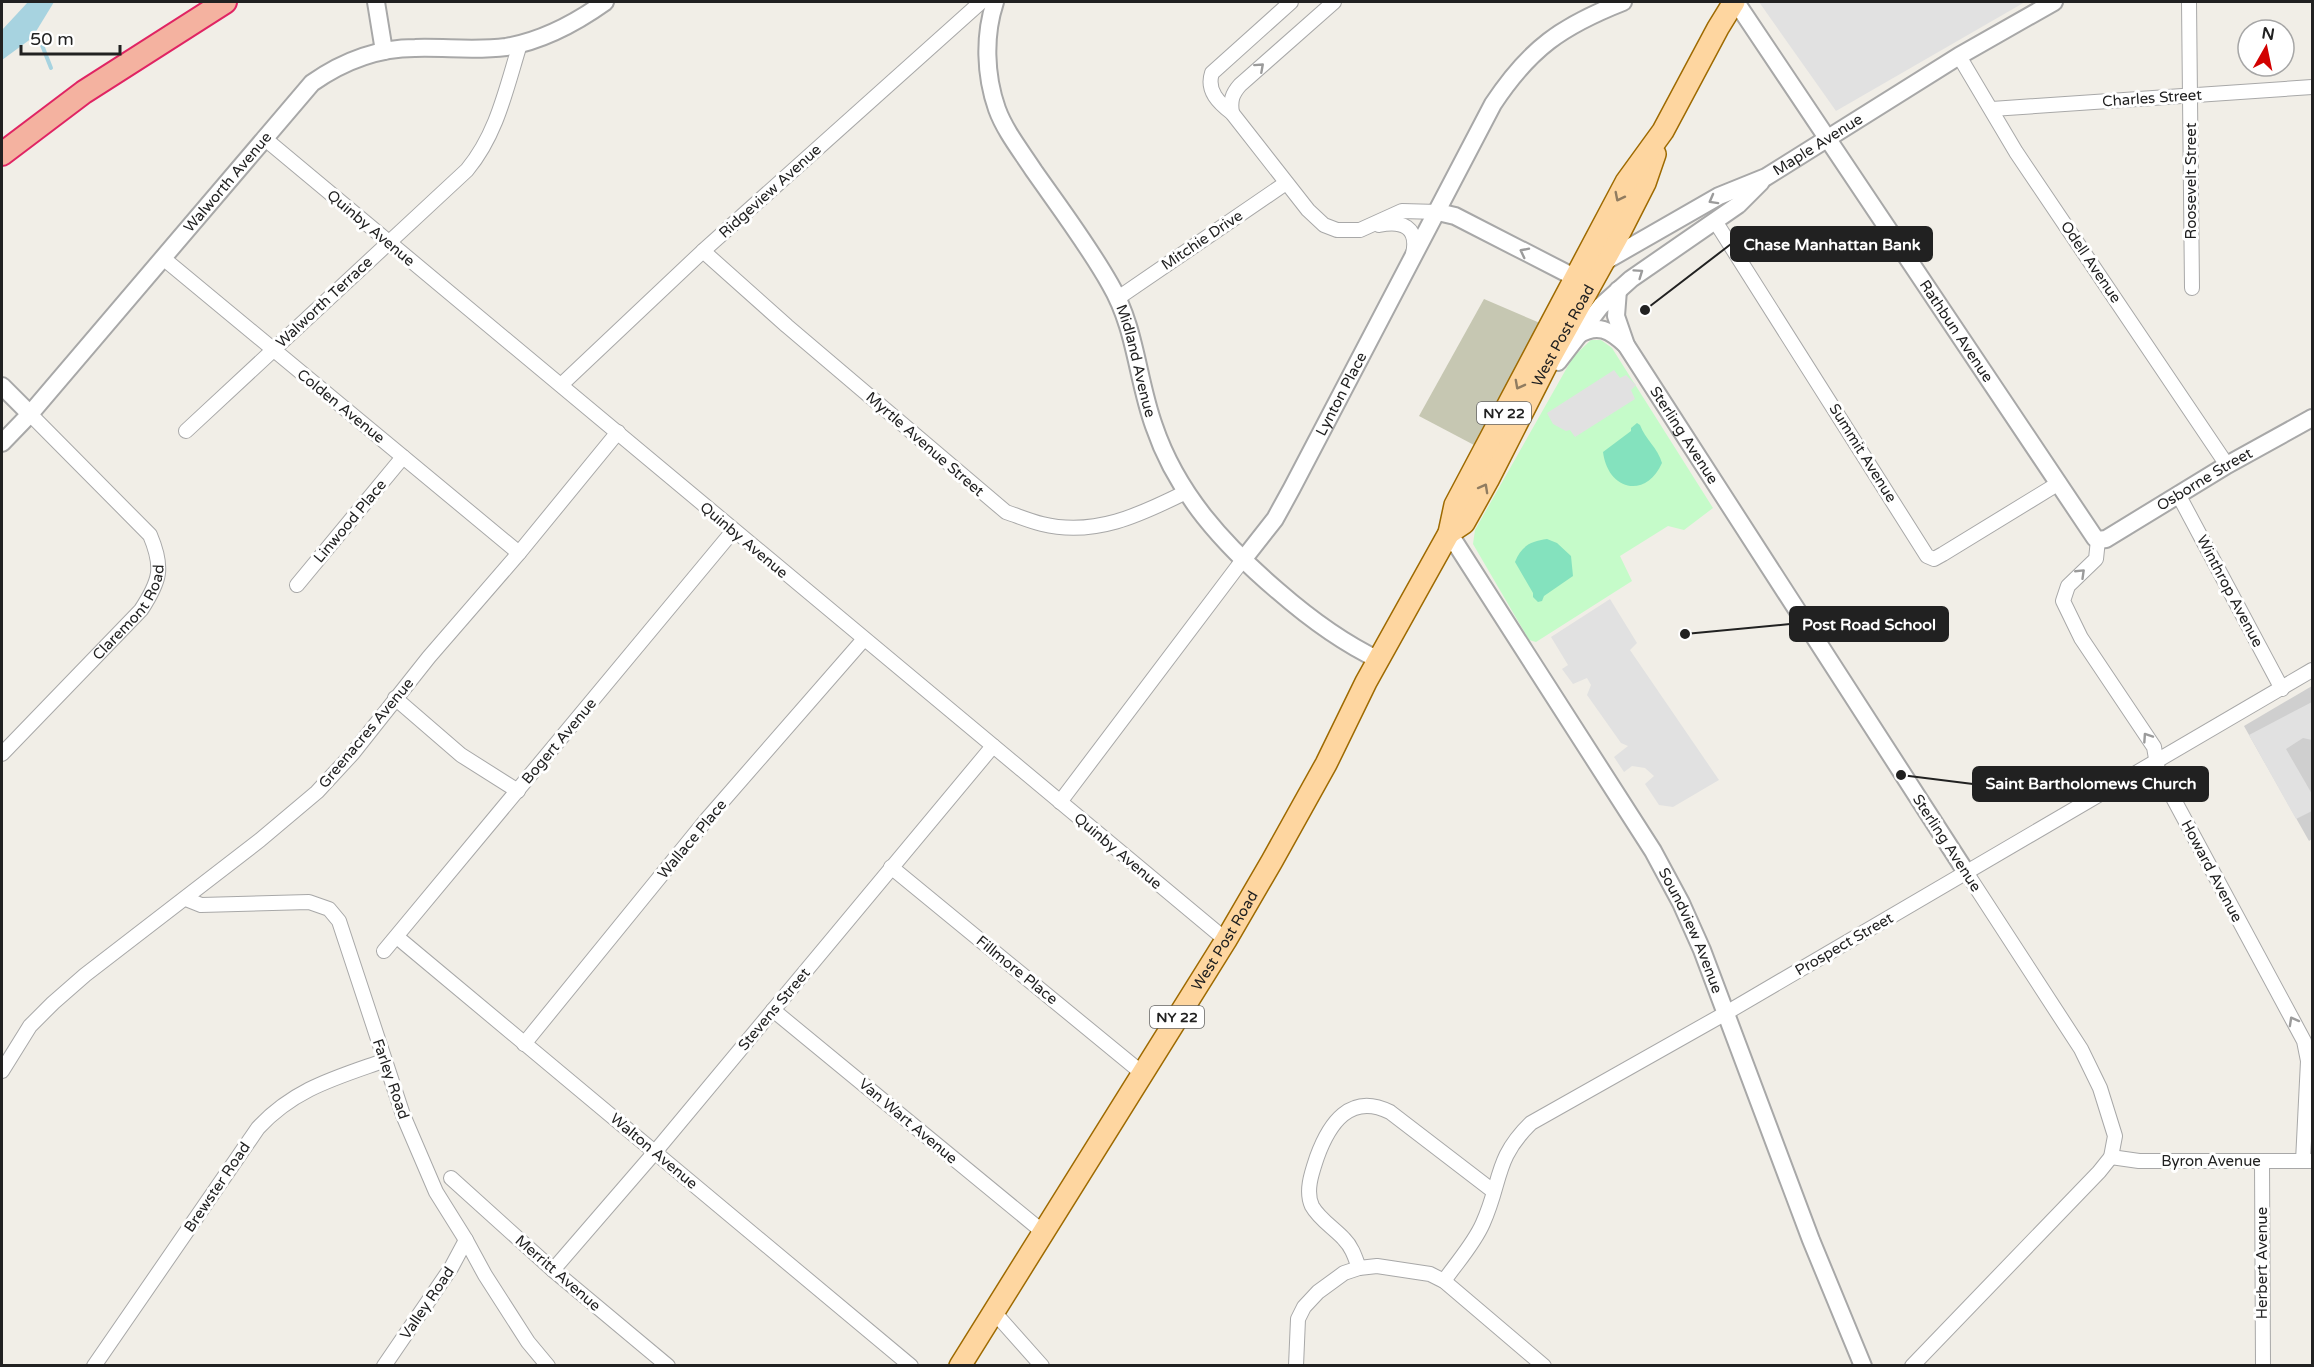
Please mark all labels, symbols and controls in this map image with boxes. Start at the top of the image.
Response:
scale bar [21,18,120,56]
north arrow [2236,18,2296,78]
text: N [2260,23,2276,45]
text: 50 m [30,28,74,50]
one-way arrow [1253,63,1264,74]
street label: Charles Street [2102,86,2203,110]
street label: Maple Avenue [1770,110,1866,179]
street label: Roosevelt Street [2182,122,2200,240]
street label: Walworth Avenue [180,128,275,236]
street label: Ridgeview Avenue [715,140,825,242]
street label: Quinby Avenue [323,186,419,270]
one-way arrow [1614,190,1626,201]
one-way arrow [1708,193,1719,204]
street label: Mitchie Drive [1158,206,1246,274]
street label: Odell Avenue [2057,218,2125,306]
callout: Chase Manhattan Bank [1731,227,1932,261]
text: Chase Manhattan Bank [1743,235,1921,255]
one-way arrow [1519,247,1530,259]
street label: Walworth Terrace [272,253,376,351]
one-way arrow [1632,269,1643,280]
street label: Rathbun Avenue [1916,276,1997,386]
street label: West Post Road [1528,282,1598,390]
street label: Midland Avenue [1112,302,1159,419]
street label: Lynton Place [1312,349,1371,439]
street label: Colden Avenue [293,365,389,447]
one-way arrow [1515,379,1527,390]
street label: Sterling Avenue [1646,383,1722,487]
street label: Myrtle Avenue Street [862,388,988,500]
street label: Summit Avenue [1825,400,1901,506]
road number: NY 22 [1477,402,1531,424]
street label: Osborne Street [2153,444,2256,515]
street label: Linwood Place [310,476,390,566]
one-way arrow [1477,484,1488,494]
street label: Quinby Avenue [696,498,792,582]
street label: Winthrop Avenue [2193,532,2267,650]
street label: Claremont Road [89,564,167,664]
one-way arrow [2074,569,2085,580]
callout: Post Road School [1790,607,1948,641]
text: Post Road School [1802,615,1936,635]
street label: Greenacres Avenue [315,674,417,792]
street label: Bogert Avenue [518,694,600,788]
one-way arrow [2144,732,2155,743]
callout: Saint Bartholomews Church [1973,767,2208,801]
text: Saint Bartholomews Church [1985,774,2197,794]
street label: Sterling Avenue [1909,791,1985,895]
street label: Wallace Place [654,796,730,882]
street label: Quinby Avenue [1070,809,1166,893]
street label: Howard Avenue [2178,817,2246,925]
street label: Soundview Avenue [1655,865,1726,996]
street label: West Post Road [1188,888,1262,994]
street label: Prospect Street [1792,909,1896,979]
street label: Fillmore Place [973,932,1061,1008]
street label: Stevens Street [734,964,814,1054]
road number: NY 22 [1150,1006,1204,1028]
one-way arrow [2289,1017,2300,1028]
street label: Farley Road [369,1036,413,1122]
street label: Van Wart Avenue [855,1075,961,1167]
street label: Walton Avenue [607,1109,701,1193]
street label: Brewster Road [180,1139,254,1235]
street label: Byron Avenue [2161,1152,2261,1170]
street label: Herbert Avenue [2253,1207,2271,1319]
street label: Merritt Avenue [512,1231,604,1315]
street label: Valley Road [396,1263,458,1343]

